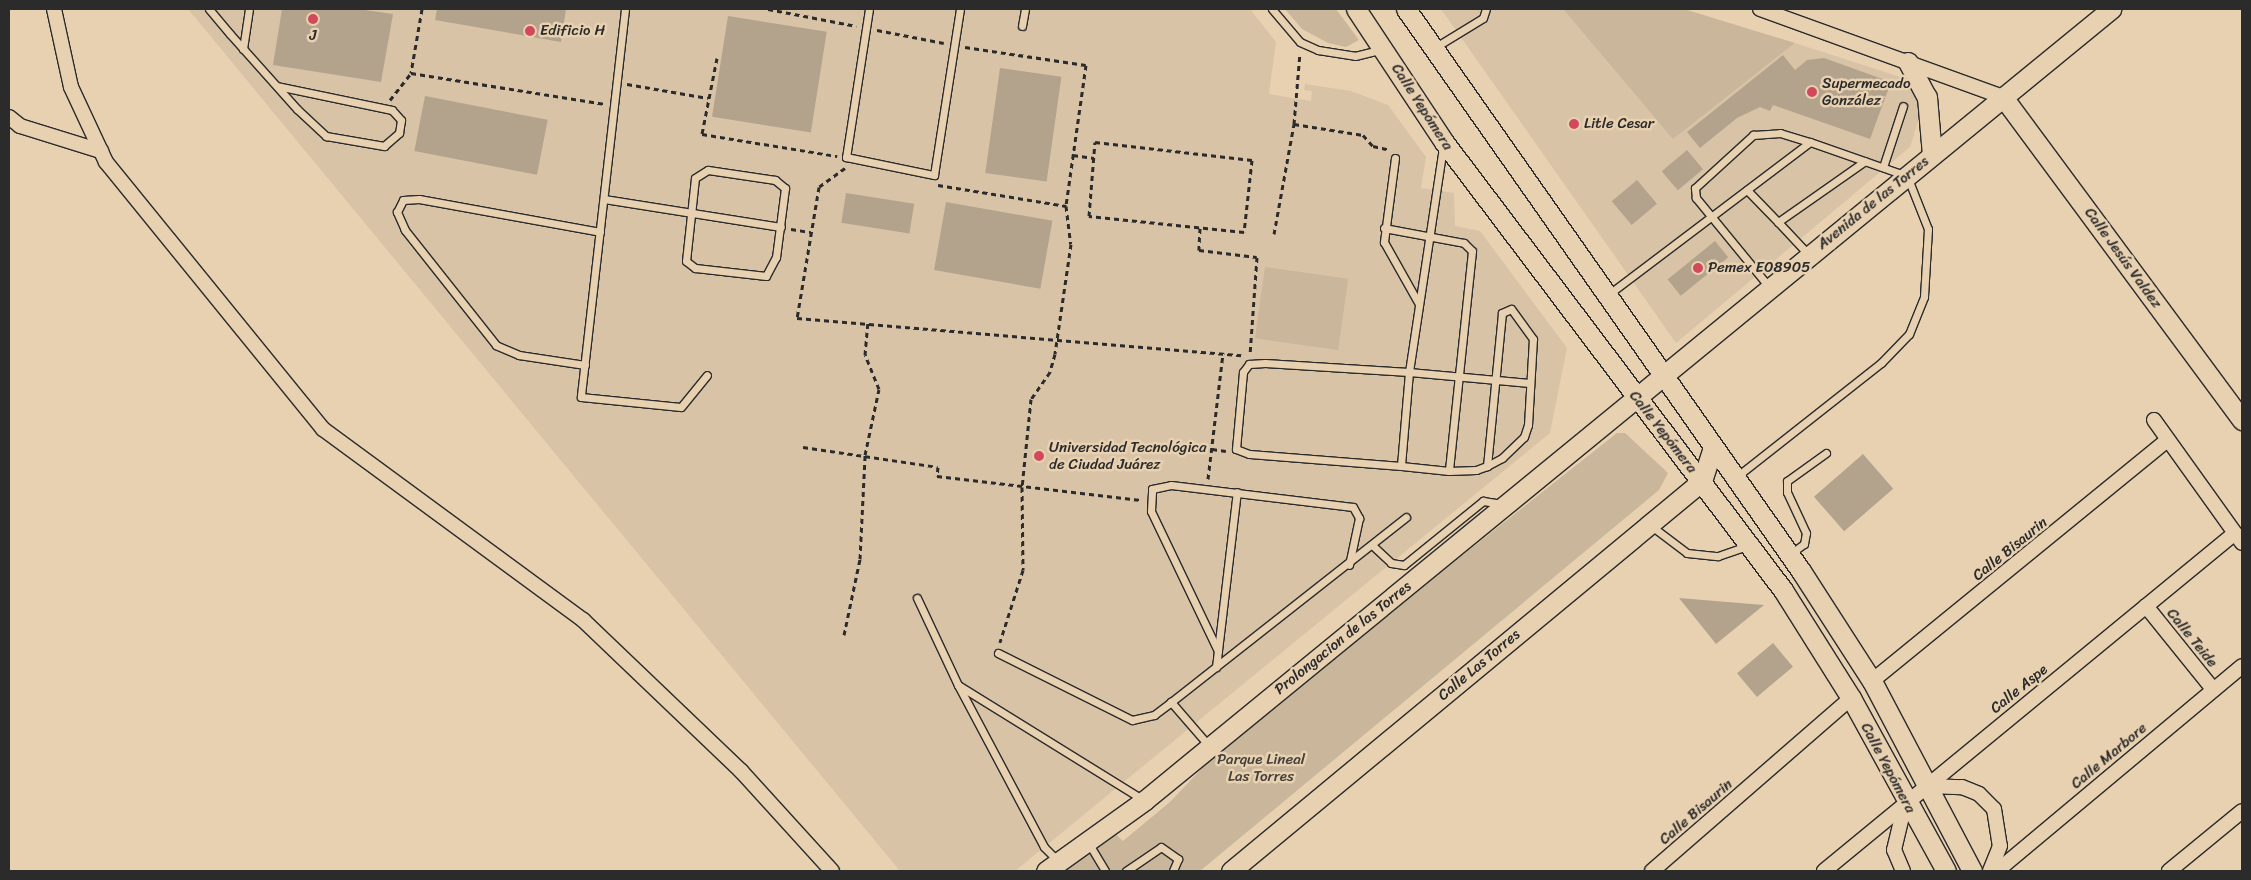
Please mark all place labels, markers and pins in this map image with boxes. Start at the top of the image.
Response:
marker: J [307,13,319,25]
place label: Edificio H [540,22,605,40]
marker: Edificio H [524,25,536,37]
place label: J [309,27,317,45]
place label: Supermecado González [1822,74,1911,109]
marker: Supermecado González [1806,86,1818,98]
place label: Litle Cesar [1584,115,1655,133]
marker: Litle Cesar [1568,118,1580,130]
place label: Pemex E08905 [1708,259,1810,277]
marker: Pemex E08905 [1692,262,1704,274]
place label: Universidad Tecnológica de Ciudad Juárez [1049,438,1207,473]
marker: Universidad Tecnológica de Ciudad Juárez [1033,450,1045,462]

